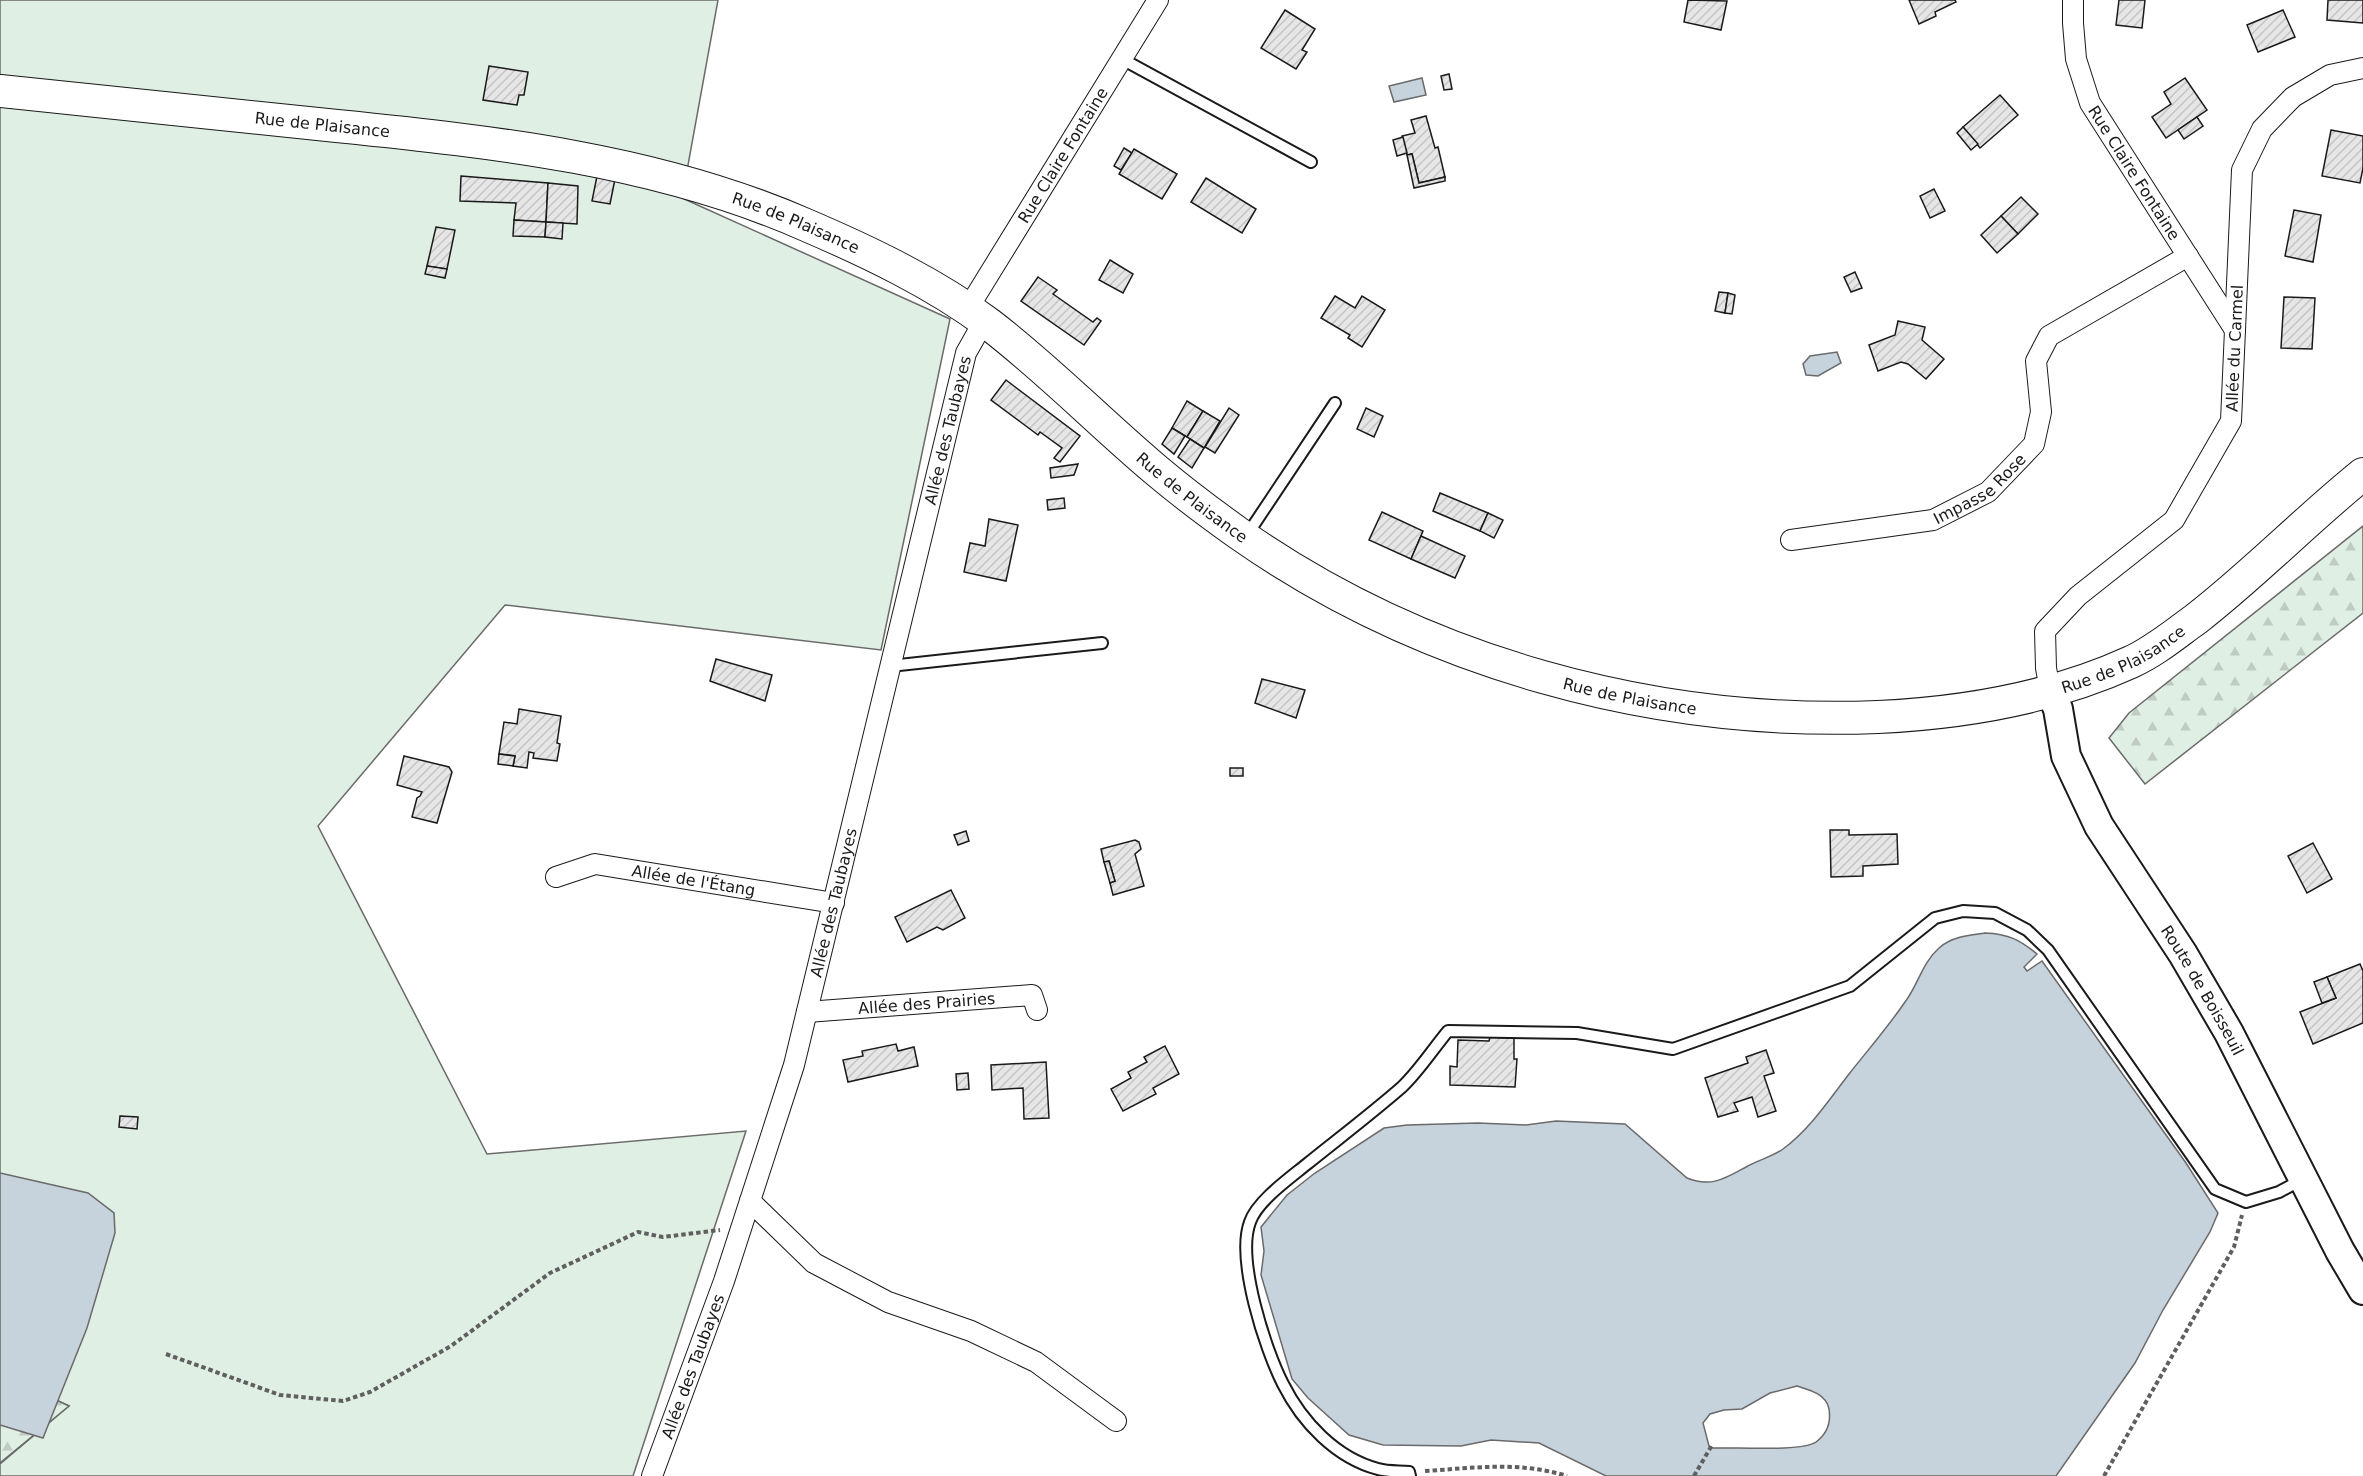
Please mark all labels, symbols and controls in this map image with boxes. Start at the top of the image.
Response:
street label: Rue Claire Fontaine [1014,84,1111,226]
street label: Rue Claire Fontaine [2085,102,2184,243]
street label: Rue de Plaisance [254,108,391,141]
street label: Rue de Plaisance [730,188,863,257]
street label: Allée du Carmel [2222,284,2246,412]
street label: Allée des Taubayes [920,354,975,507]
street label: Rue de Plaisance [1133,448,1252,546]
street label: Impasse Rose [1930,449,2029,528]
street label: Rue de Plaisance [2059,621,2189,697]
street label: Rue de Plaisance [1561,673,1698,718]
street label: Allée des Taubayes [806,826,860,979]
street label: Allée de l'Étang [630,861,757,900]
street label: Route de Boisseuil [2157,922,2248,1058]
street label: Allée des Prairies [857,988,996,1018]
street label: Allée des Taubayes [657,1291,728,1441]

